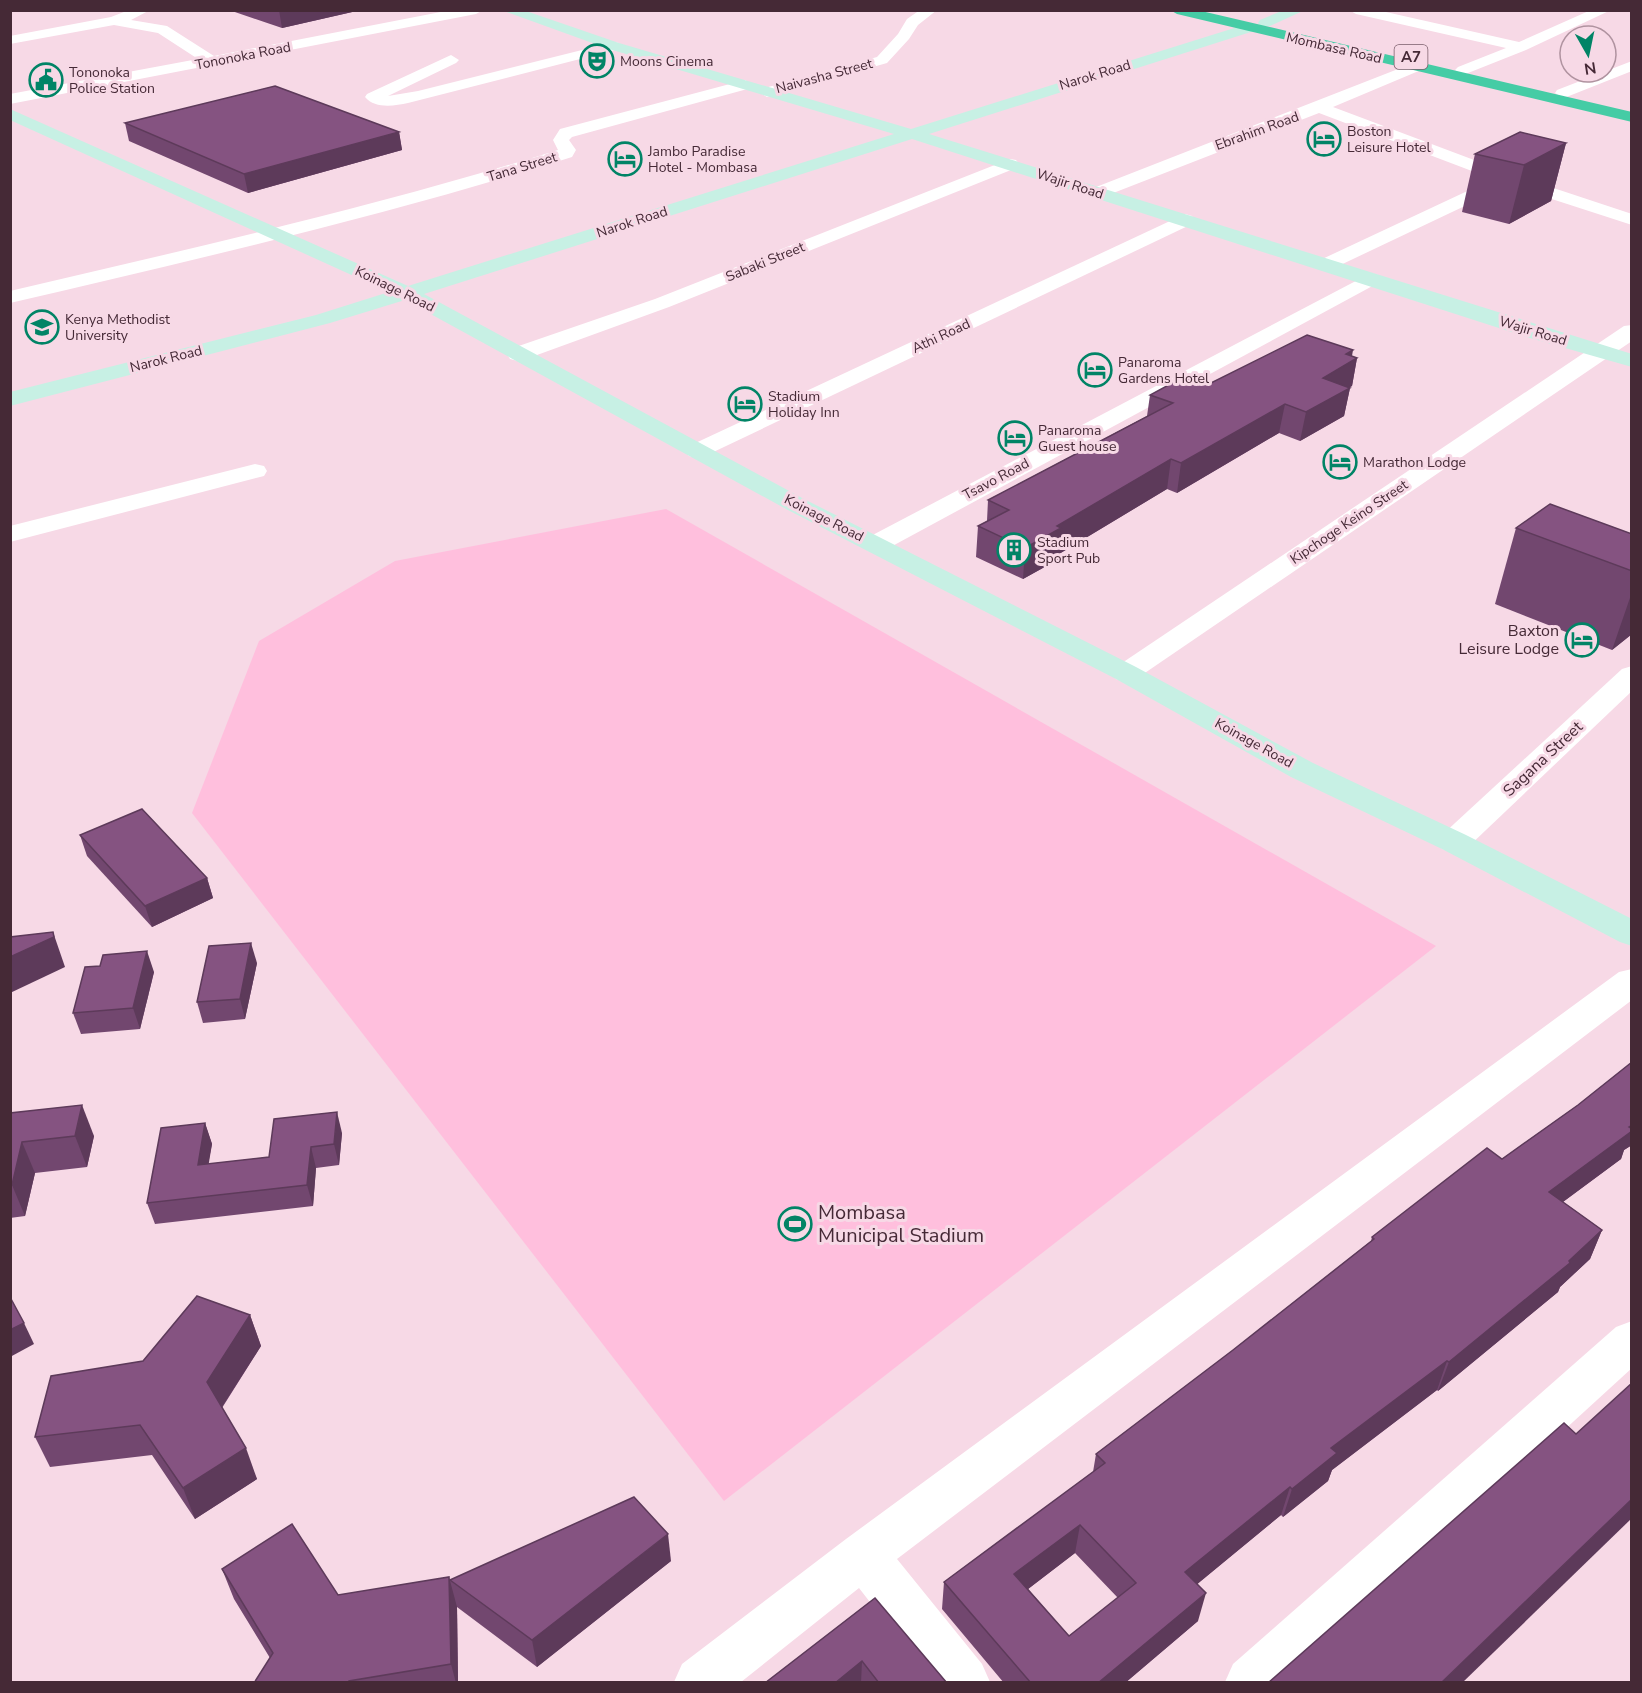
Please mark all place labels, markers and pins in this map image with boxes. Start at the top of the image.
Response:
theatre icon: Moons Cinema [579,43,615,79]
place label: Moons Cinema [620,52,713,71]
public building icon: Tononoka Police Station [28,62,64,98]
place label: Tononoka Police Station [69,63,155,98]
hotel icon: Boston Leisure Hotel [1306,121,1342,157]
place label: Boston Leisure Hotel [1347,122,1431,157]
hotel icon: Jambo Paradise Hotel - Mombasa [607,141,643,177]
place label: Jambo Paradise Hotel - Mombasa [647,142,757,177]
school or university icon: Kenya Methodist University [24,309,60,345]
place label: Kenya Methodist University [65,310,170,345]
hotel icon: Panaroma Gardens Hotel [1077,352,1113,388]
place label: Panaroma Gardens Hotel [1118,353,1210,388]
hotel icon: Stadium Holiday Inn [727,386,763,422]
place label: Stadium Holiday Inn [768,387,840,422]
hotel icon: Panaroma Guest house [997,420,1033,456]
place label: Panaroma Guest house [1038,421,1116,456]
hotel icon: Marathon Lodge [1322,444,1358,480]
place label: Marathon Lodge [1363,453,1466,472]
building icon: Stadium Sport Pub [996,532,1032,568]
place label: Stadium Sport Pub [1037,533,1100,568]
place label: Baxton Leisure Lodge [1459,620,1559,660]
hotel icon: Baxton Leisure Lodge [1564,622,1600,658]
place label: Mombasa Municipal Stadium [818,1199,984,1249]
sports icon: Mombasa Municipal Stadium [777,1206,813,1242]

